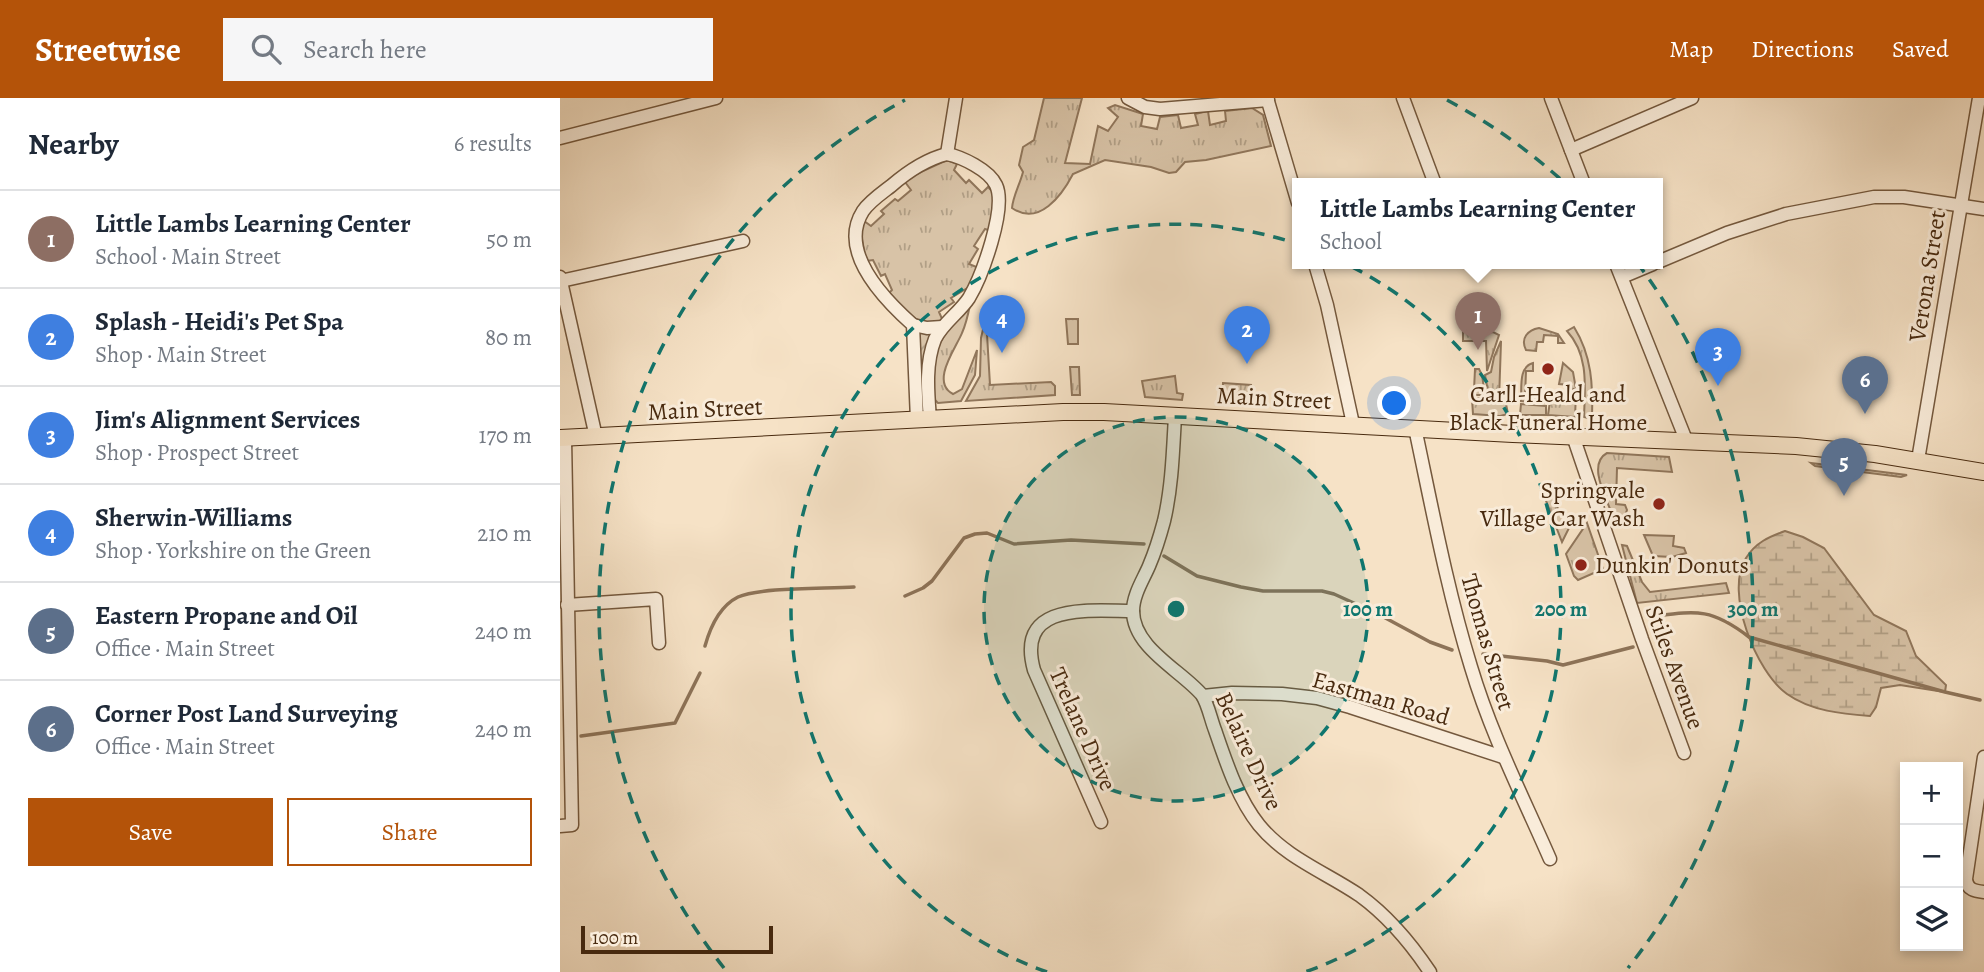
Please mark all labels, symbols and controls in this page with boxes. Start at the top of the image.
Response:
search box [223,18,713,81]
text: Streetwise [35,27,181,72]
icon: search [247,30,285,68]
text: Search here [303,32,427,67]
text: Map [1669,33,1713,65]
text: Directions [1751,33,1854,65]
text: Saved [1892,33,1949,65]
text: Nearby [28,124,119,164]
text: 6 results [454,128,532,159]
popup [1292,178,1663,269]
text: Little Lambs Learning Center [1320,191,1635,226]
text: Little Lambs Learning Center [95,206,411,241]
street label: Verona Street [1901,208,1953,345]
text: 1 [47,224,55,255]
text: 50 m [486,224,532,255]
text: School [1320,226,1382,257]
text: School · Main Street [95,241,281,272]
pin: 1 [1455,292,1501,350]
pin: 4 [979,295,1025,353]
text: Splash - Heidi's Pet Spa [95,304,344,339]
pin: 2 [1224,306,1270,364]
text: 2 [45,322,57,353]
text: 80 m [485,322,532,353]
pin: 3 [1695,328,1741,386]
text: Shop · Main Street [95,339,267,370]
pin: 6 [1842,356,1888,414]
marker: Carll-Heald and Black Funeral Home [1540,361,1556,377]
place label: Carll-Heald and Black Funeral Home [1449,378,1647,438]
street label: Main Street [1216,379,1332,417]
your location [1377,386,1411,420]
street label: Main Street [647,390,763,428]
text: Jim's Alignment Services [95,402,360,437]
text: 3 [46,420,56,451]
text: 170 m [479,420,532,451]
text: Shop · Prospect Street [95,437,299,468]
pin: 5 [1821,438,1867,496]
place label: Springvale Village Car Wash [1479,474,1645,534]
marker: Springvale Village Car Wash [1651,496,1667,512]
text: Sherwin-Williams [95,500,292,535]
text: 4 [46,518,56,549]
text: 210 m [477,518,532,549]
text: Shop · Yorkshire on the Green [95,535,371,566]
place label: Dunkin' Donuts [1595,549,1749,581]
marker: Dunkin' Donuts [1573,557,1589,573]
street label: Thomas Street [1453,570,1523,714]
text: 100 m [1343,595,1393,623]
text: 200 m [1535,595,1588,623]
text: 300 m [1727,595,1779,623]
centre of rings [1164,597,1188,621]
text: Eastern Propane and Oil [95,598,358,633]
street label: Stiles Avenue [1638,600,1712,734]
text: 5 [46,616,56,647]
text: 240 m [475,616,532,647]
text: Office · Main Street [95,633,275,664]
street label: Trelane Drive [1042,662,1124,796]
street label: Eastman Road [1309,663,1454,733]
street label: Belaire Drive [1208,687,1290,815]
text: Corner Post Land Surveying [95,696,398,731]
text: 6 [46,714,56,745]
text: 240 m [475,714,532,745]
text: Office · Main Street [95,731,275,762]
map controls [1900,762,1963,951]
button: + [1900,762,1963,825]
button: Save [28,798,273,866]
button: Share [287,798,532,866]
button: − [1900,825,1963,888]
button: layers [1900,888,1963,951]
scale bar [581,923,774,955]
text: 100 m [592,925,638,951]

